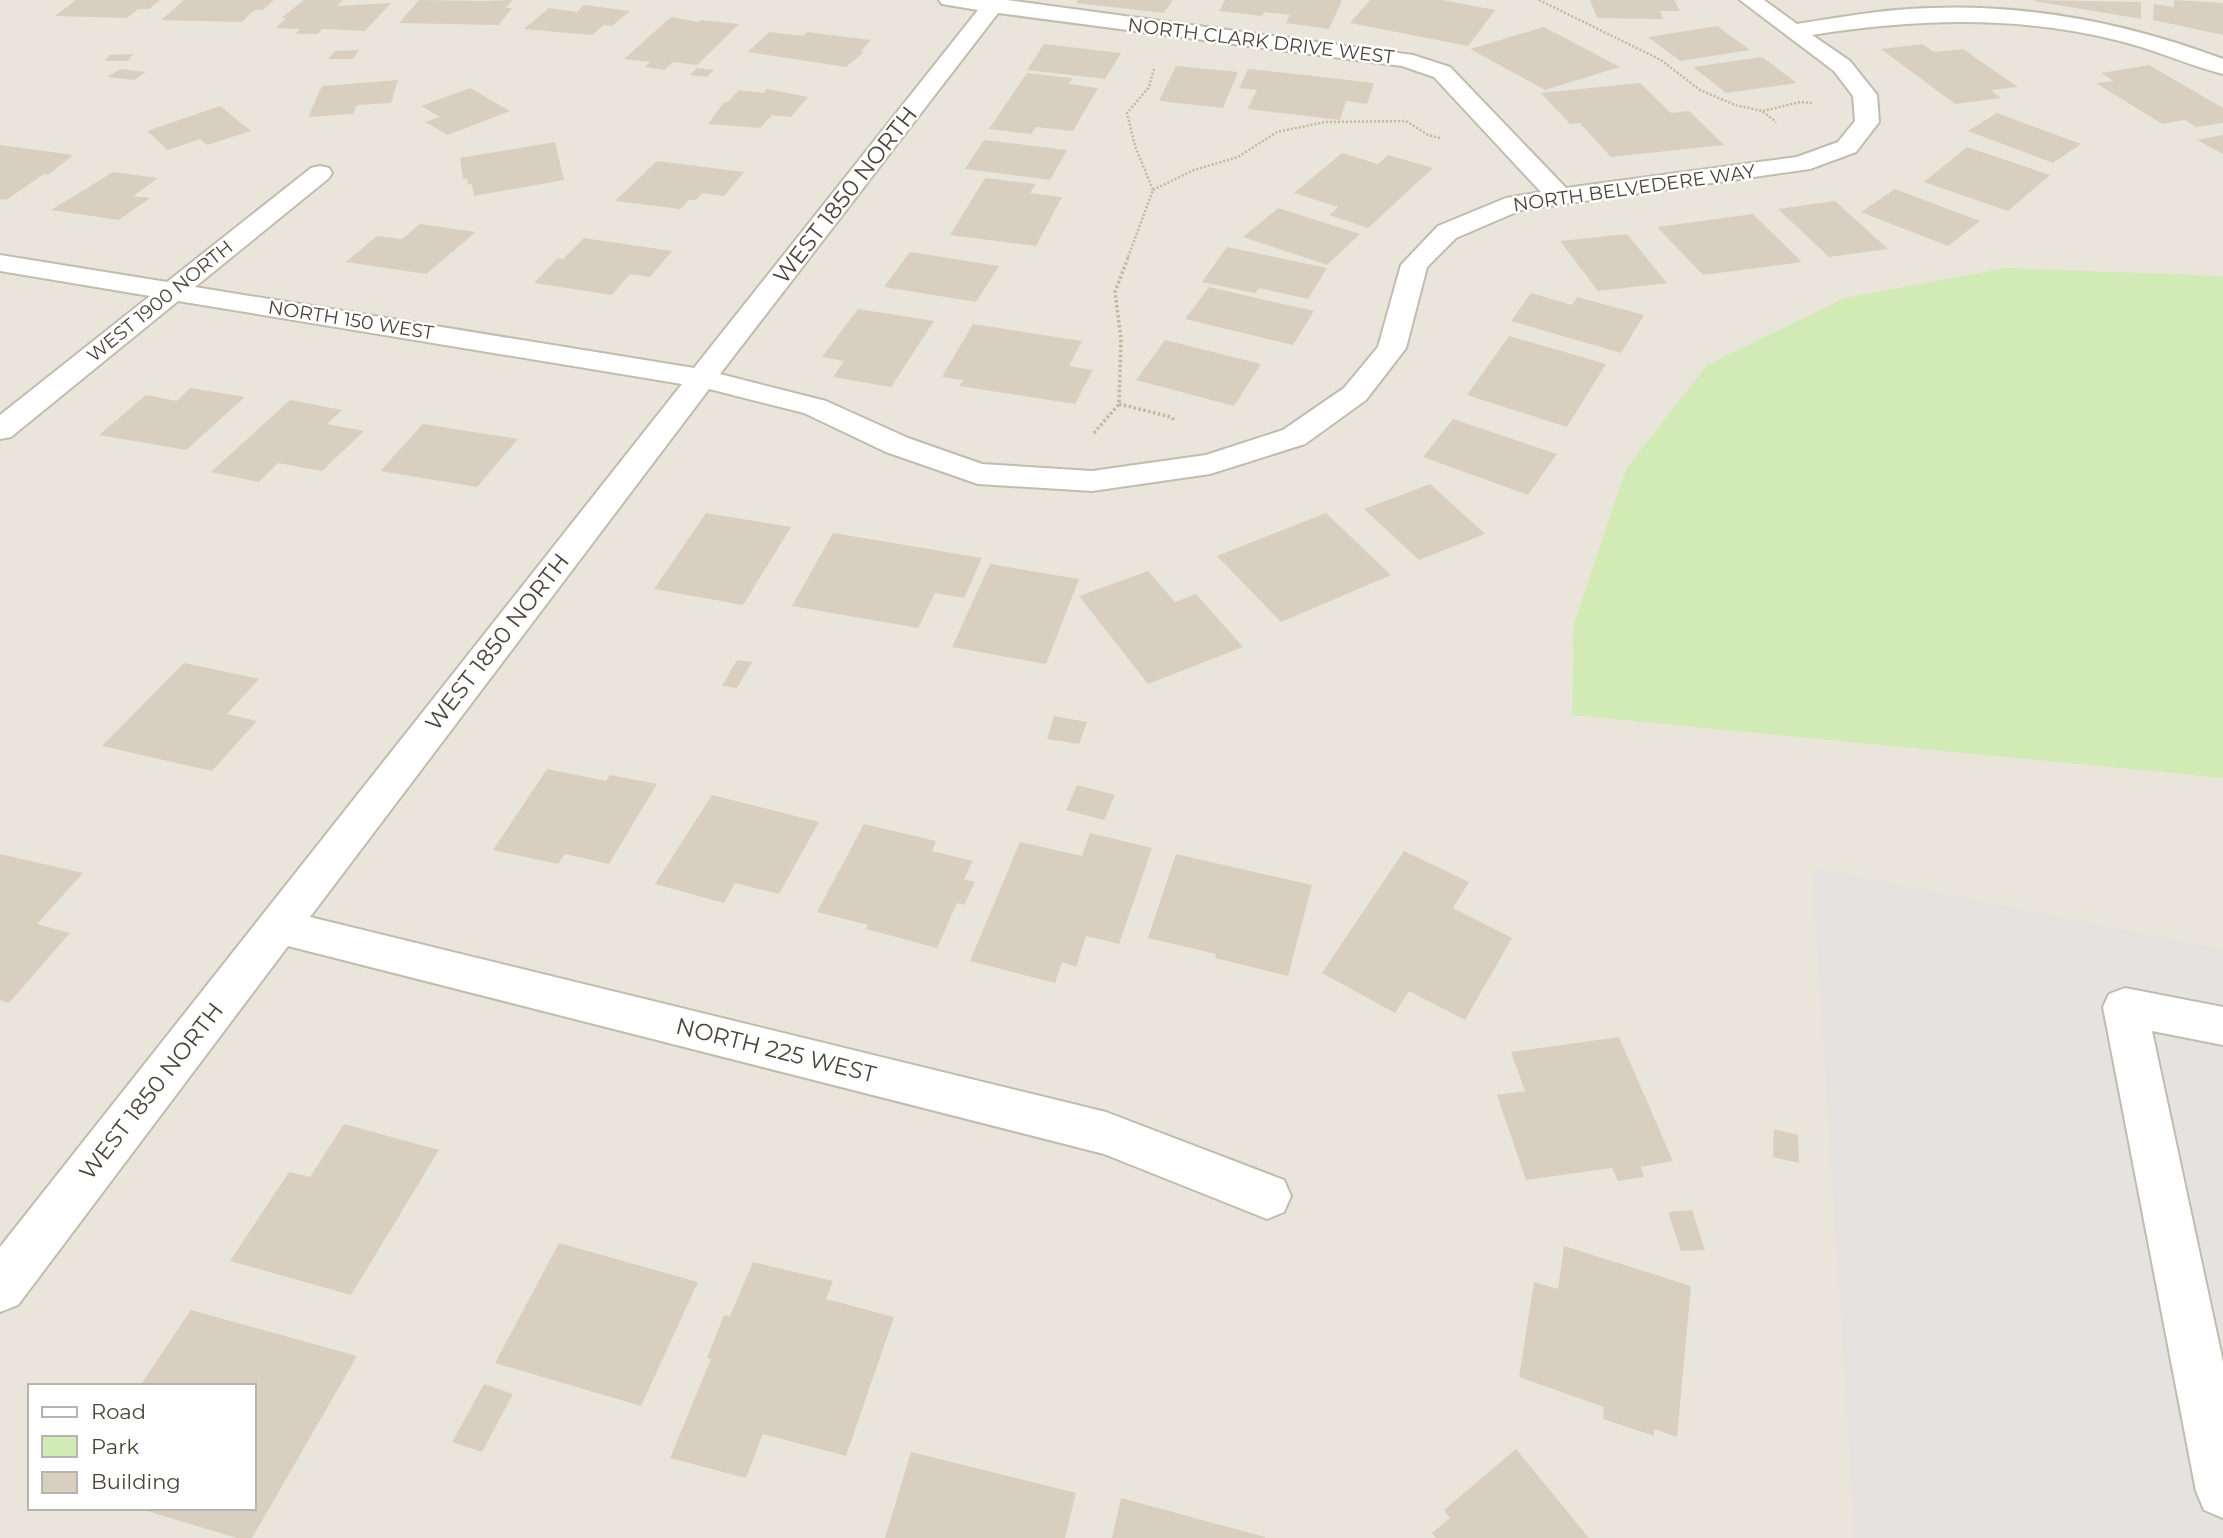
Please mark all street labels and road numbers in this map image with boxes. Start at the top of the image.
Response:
street label: NORTH CLARK DRIVE WEST [1126,13,1396,69]
street label: WEST 1850 NORTH [767,101,923,289]
street label: NORTH BELVEDERE WAY [1511,159,1757,216]
street label: WEST 1900 NORTH [83,235,237,367]
street label: NORTH 150 WEST [267,296,436,344]
street label: WEST 1850 NORTH [419,548,575,736]
street label: WEST 1850 NORTH [73,997,229,1185]
street label: NORTH 225 WEST [673,1012,880,1089]

